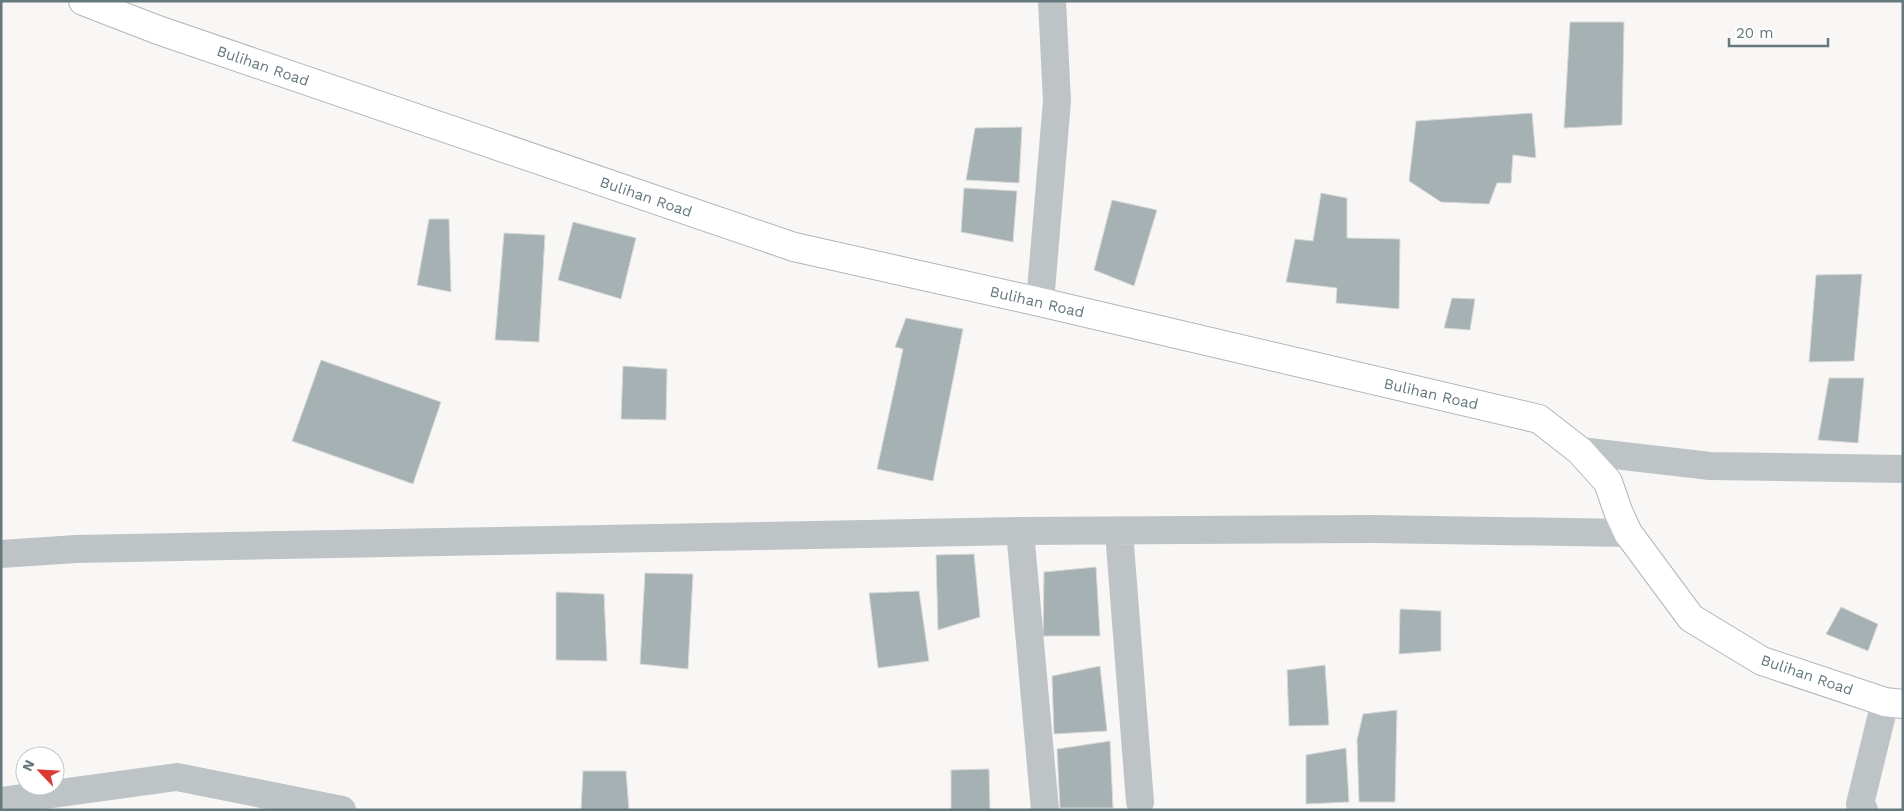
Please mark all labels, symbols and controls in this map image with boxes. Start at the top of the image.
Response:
scale bar [1729,15,1828,47]
text: 20 m [1736,24,1774,42]
street label: Bulihan Road [214,42,312,90]
street label: Bulihan Road [597,173,695,221]
street label: Bulihan Road [988,282,1086,322]
street label: Bulihan Road [1382,374,1480,414]
street label: Bulihan Road [1758,651,1856,699]
north arrow [15,746,65,796]
text: N [19,757,38,774]

